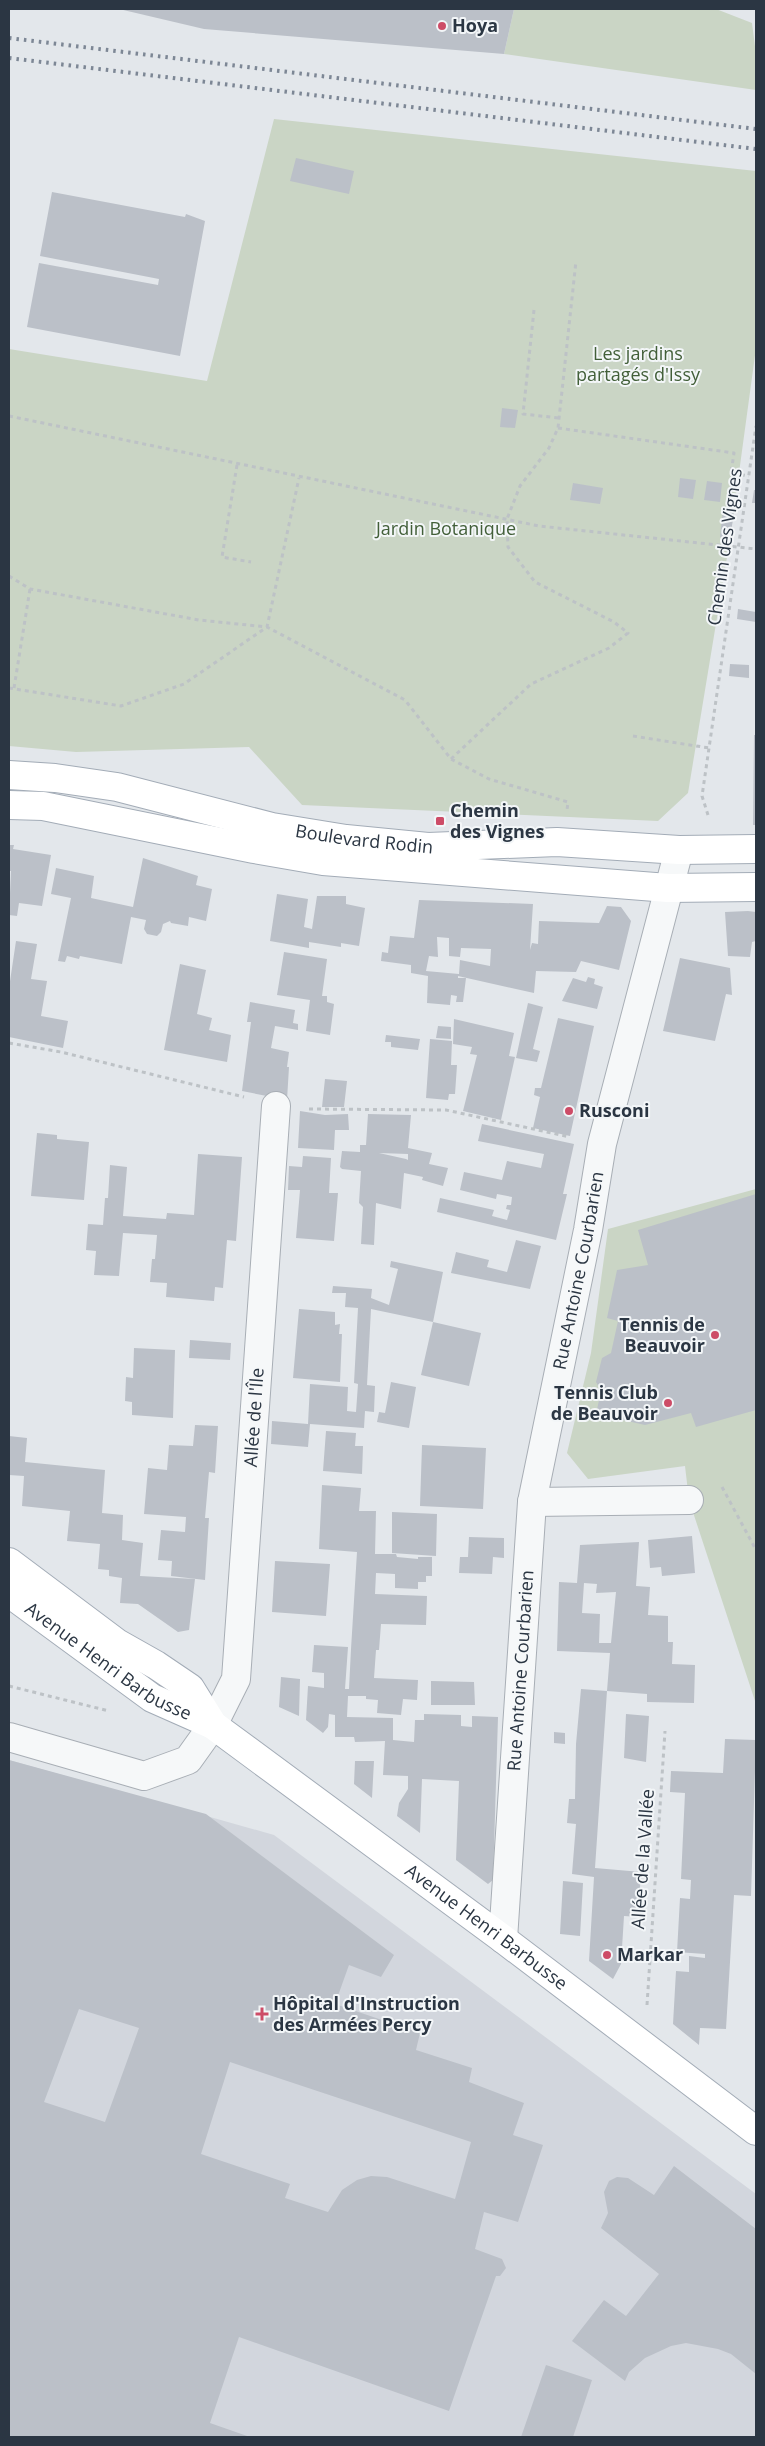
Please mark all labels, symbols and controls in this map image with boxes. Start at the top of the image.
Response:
place label: Hoya [452,13,498,37]
marker: Hoya [436,20,448,32]
park label: Les jardins partagés d'Issy [576,341,701,386]
street label: Chemin des Vignes [701,467,747,627]
park label: Jardin Botanique [374,516,516,540]
place label: Chemin des Vignes [450,798,544,843]
marker: Chemin des Vignes [434,815,446,827]
street label: Boulevard Rodin [294,818,434,858]
place label: Rusconi [579,1098,649,1122]
marker: Rusconi [563,1105,575,1117]
street label: Rue Antoine Courbarien [547,1169,608,1372]
place label: Tennis de Beauvoir [619,1312,705,1357]
marker: Tennis de Beauvoir [709,1329,721,1341]
street label: Allée de l'Île [238,1367,269,1468]
place label: Tennis Club de Beauvoir [551,1380,658,1425]
marker: Tennis Club de Beauvoir [662,1397,674,1409]
street label: Rue Antoine Courbarien [501,1569,538,1772]
street label: Avenue Henri Barbusse [21,1596,196,1725]
street label: Allée de la Vallée [625,1788,659,1930]
street label: Avenue Henri Barbusse [401,1858,573,1995]
place label: Markar [617,1942,683,1966]
marker: Markar [601,1949,613,1961]
place label: Hôpital d'Instruction des Armées Percy [273,1991,460,2036]
marker: Hôpital d'Instruction des Armées Percy [255,2007,269,2021]

